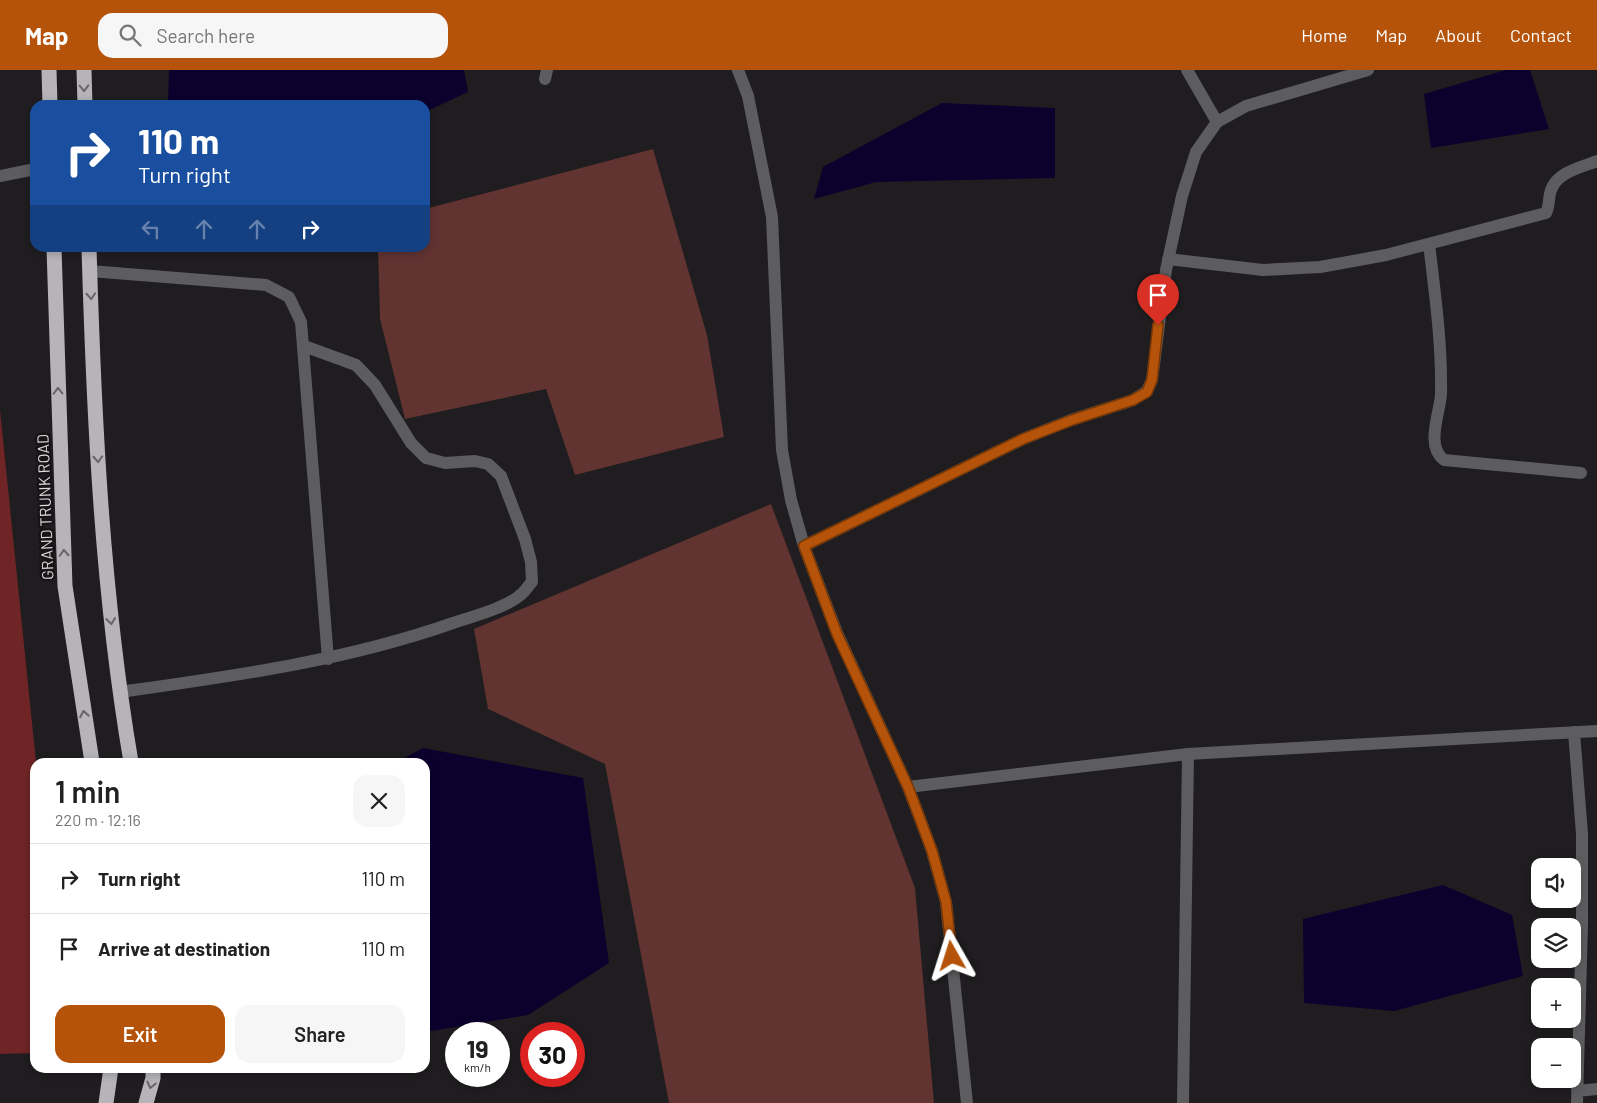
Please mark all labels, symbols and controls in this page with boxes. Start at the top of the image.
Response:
search box [98,13,448,58]
text: Map [25,21,68,50]
icon: search [116,21,144,49]
text: Search here [156,24,255,47]
text: Home [1301,24,1347,46]
text: Map [1375,24,1407,46]
text: About [1435,24,1482,46]
text: Contact [1510,24,1572,46]
one-way arrow [79,84,90,92]
text: 110 m [138,119,219,161]
icon: right [55,120,120,185]
text: Turn right [138,161,231,187]
icon: left [137,215,165,243]
icon: ahead [190,215,218,243]
icon: ahead [243,215,271,243]
icon: right [296,215,324,243]
pin [1137,274,1179,325]
icon: arrive [1144,281,1172,309]
one-way arrow [85,292,96,300]
one-way arrow [53,387,63,394]
street label: GRAND TRUNK ROAD [32,434,57,580]
one-way arrow [93,455,104,463]
one-way arrow [58,549,69,557]
one-way arrow [105,616,115,625]
one-way arrow [80,710,90,719]
text: 1 min [55,773,120,809]
button: close [353,775,405,827]
text: 220 m · 12:16 [55,810,141,829]
map controls [1531,858,1581,1088]
button: sound [1531,858,1581,908]
icon: right [55,865,83,893]
text: Turn right [98,867,180,890]
text: 110 m [361,867,405,890]
button: layers [1531,918,1581,968]
position arrow [925,929,977,981]
icon: arrive [55,935,83,963]
text: Arrive at destination [98,937,270,960]
text: 110 m [361,937,405,960]
button: + [1531,978,1581,1028]
button: Exit [55,1005,225,1063]
button: Share [235,1005,405,1063]
speed limit sign: 30 [520,1022,585,1087]
text: 19 [466,1033,489,1063]
button: − [1531,1038,1581,1088]
text: km/h [464,1060,491,1074]
one-way arrow [146,1081,157,1090]

